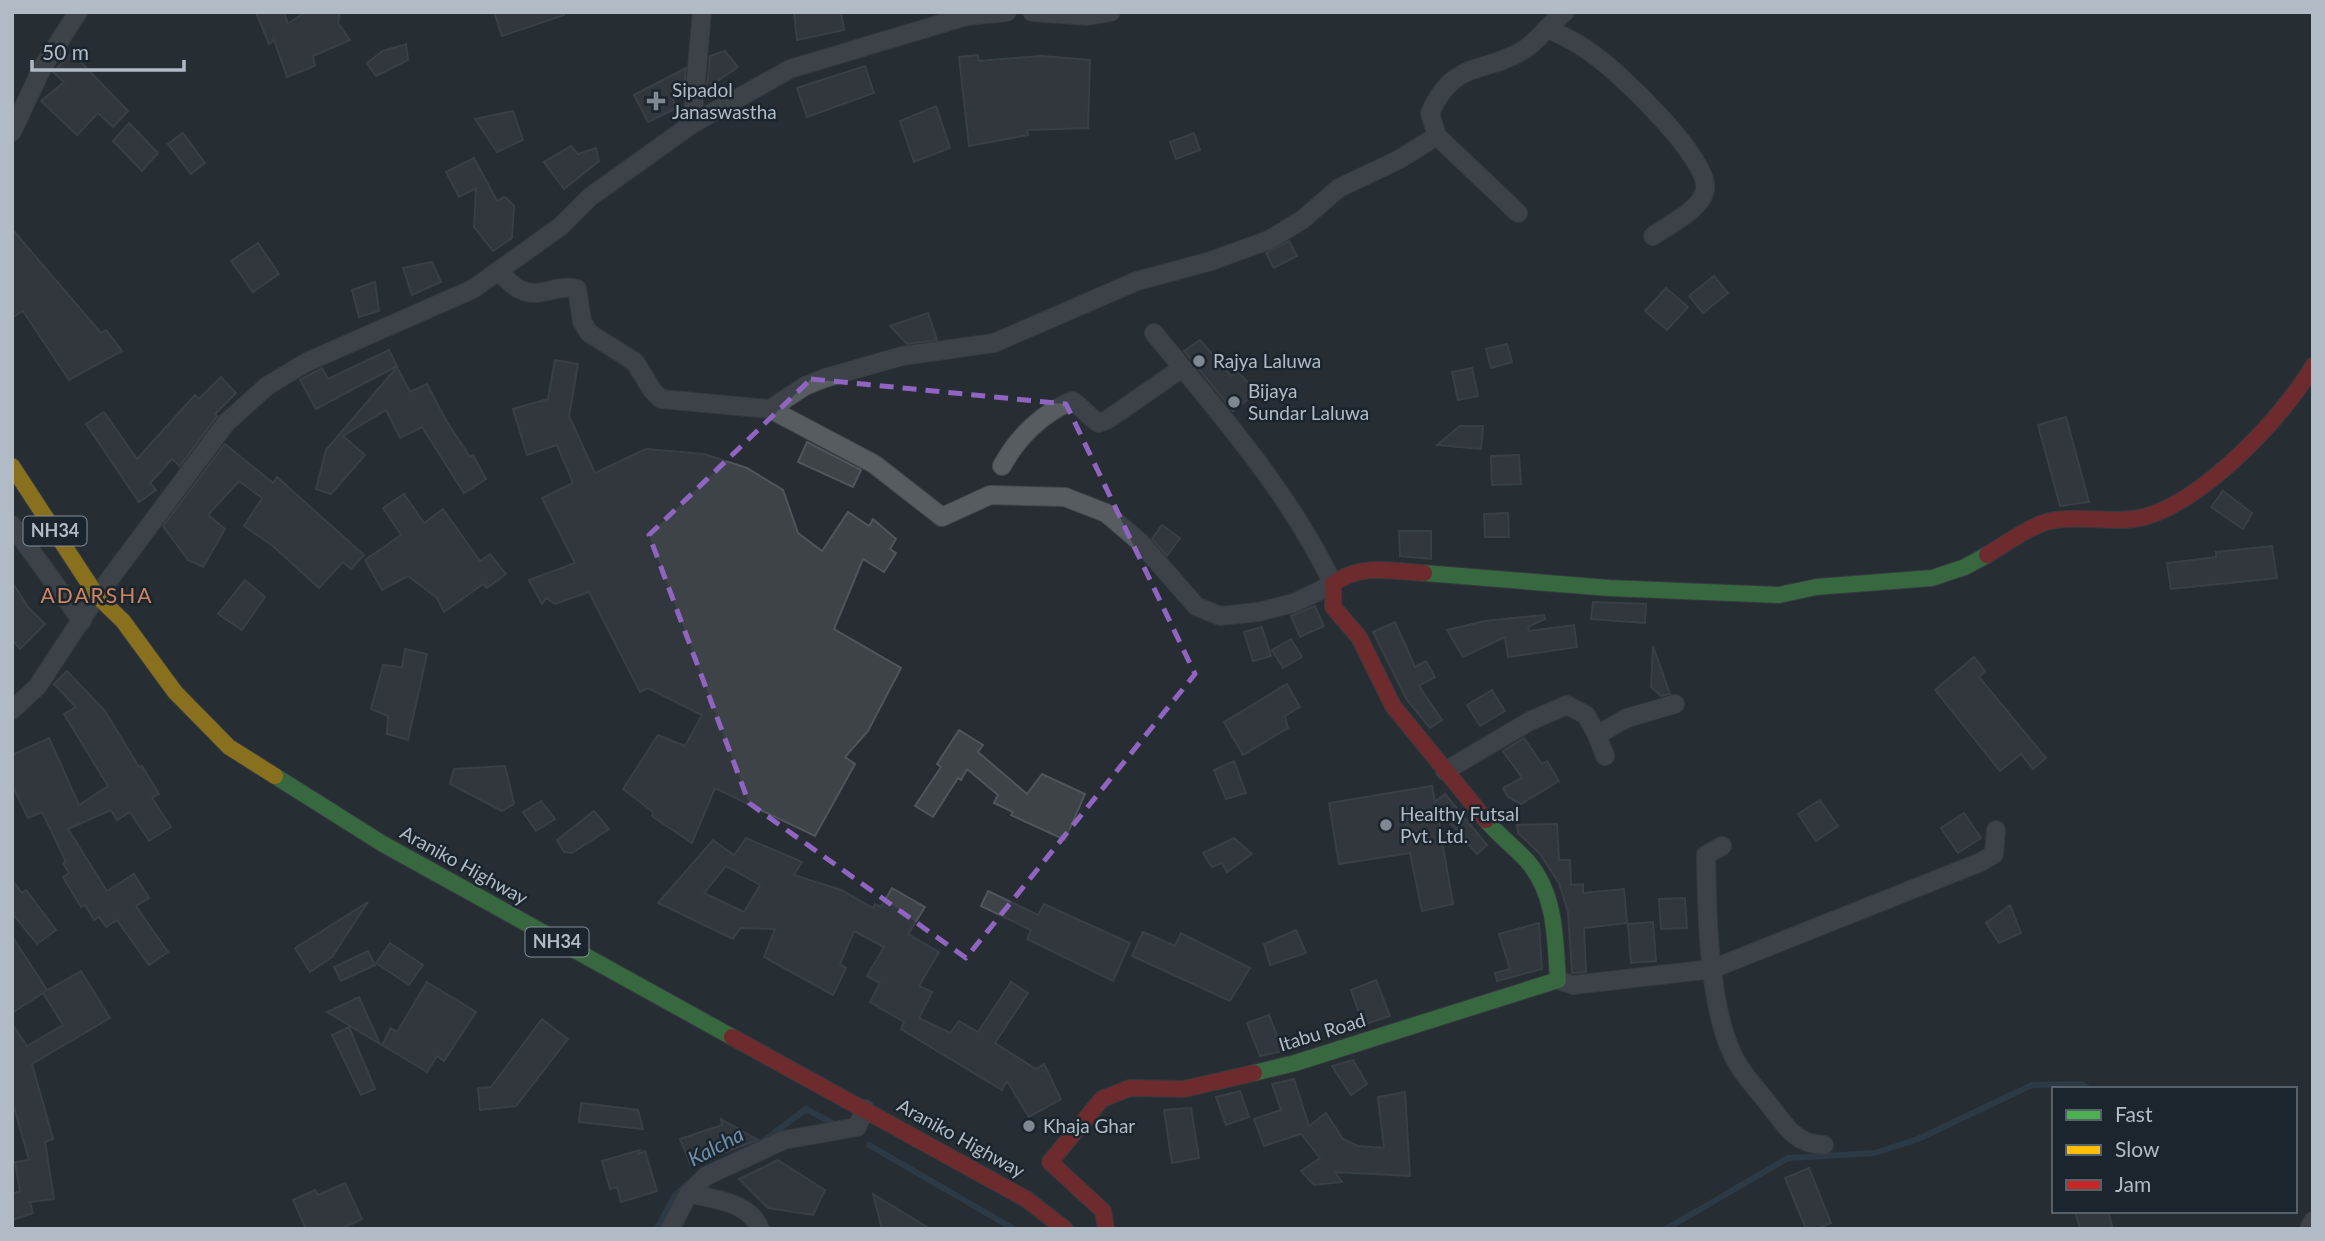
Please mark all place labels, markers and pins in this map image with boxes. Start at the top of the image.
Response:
place label: Sipadol Janaswastha [672,78,777,123]
marker: Sipadol Janaswastha [646,91,666,111]
place label: Rajya Laluwa [1213,349,1321,372]
marker: Rajya Laluwa [1191,353,1207,369]
place label: Bijaya Sundar Laluwa [1248,379,1369,424]
marker: Bijaya Sundar Laluwa [1226,394,1242,410]
place label: Healthy Futsal Pvt. Ltd. [1400,802,1519,847]
marker: Healthy Futsal Pvt. Ltd. [1378,817,1394,833]
place label: Khaja Ghar [1043,1114,1135,1137]
marker: Khaja Ghar [1021,1118,1037,1134]

